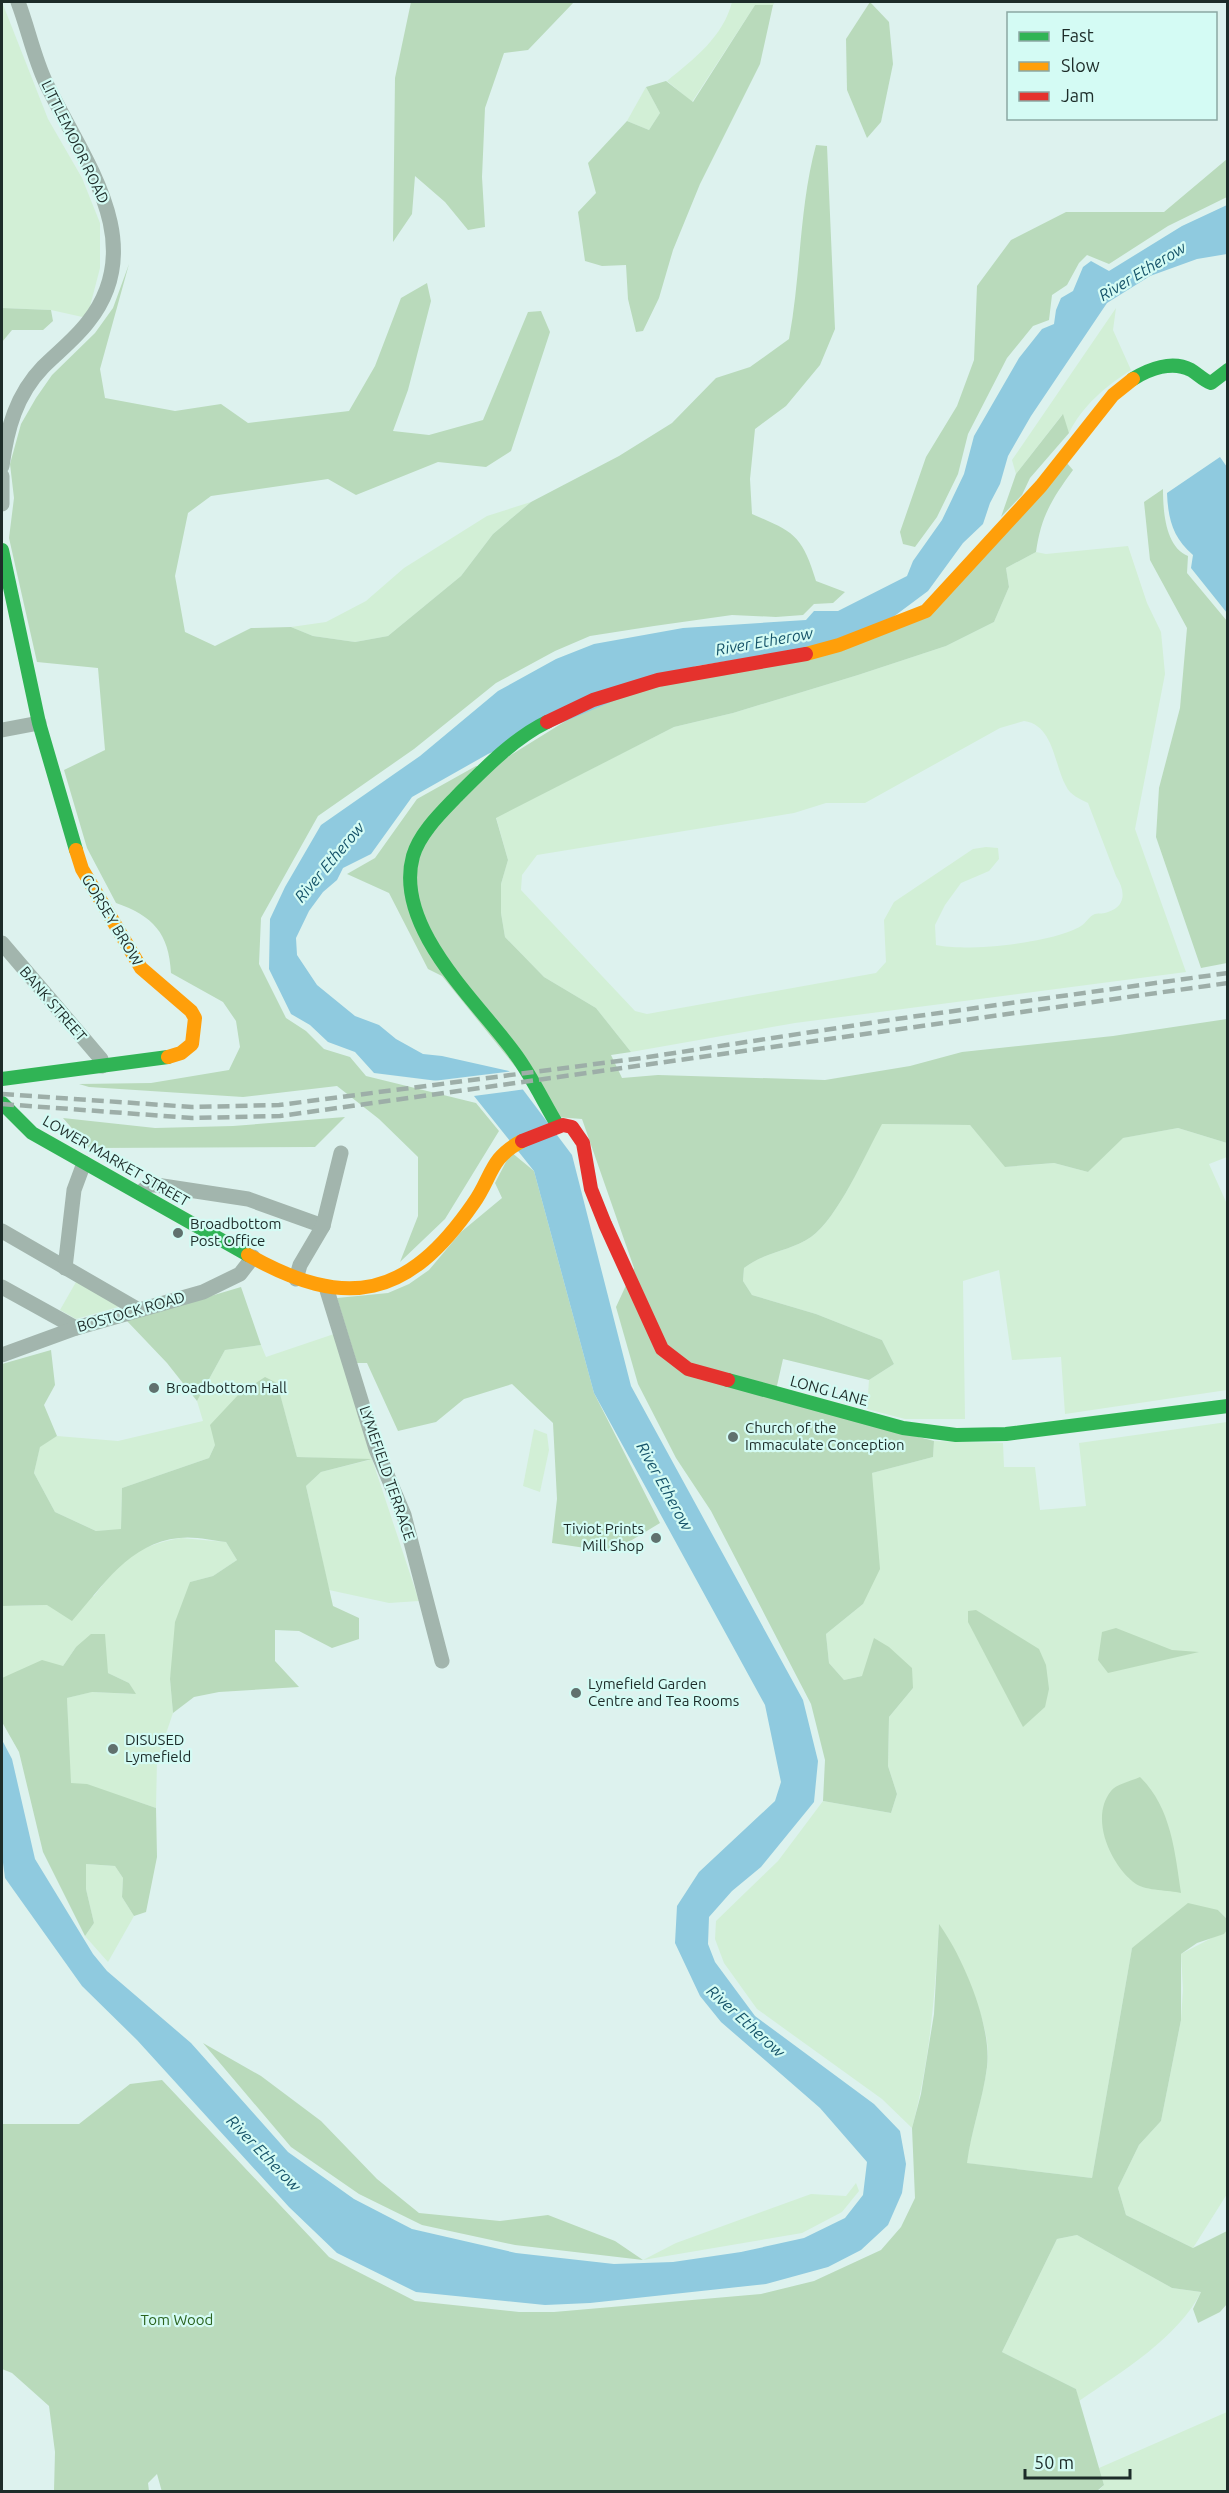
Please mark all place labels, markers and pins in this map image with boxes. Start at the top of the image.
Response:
place label: Broadbottom Post Office [190,1215,282,1249]
marker: Broadbottom Post Office [171,1226,185,1240]
place label: Broadbottom Hall [166,1379,287,1396]
marker: Broadbottom Hall [147,1381,161,1395]
place label: Church of the Immaculate Conception [745,1419,905,1453]
marker: Church of the Immaculate Conception [726,1430,740,1444]
place label: Tiviot Prints Mill Shop [563,1520,644,1554]
marker: Tiviot Prints Mill Shop [649,1531,663,1545]
place label: Lymefield Garden Centre and Tea Rooms [588,1675,739,1709]
marker: Lymefield Garden Centre and Tea Rooms [569,1686,583,1700]
place label: DISUSED Lymefield [125,1731,191,1765]
marker: DISUSED Lymefield [106,1742,120,1756]

